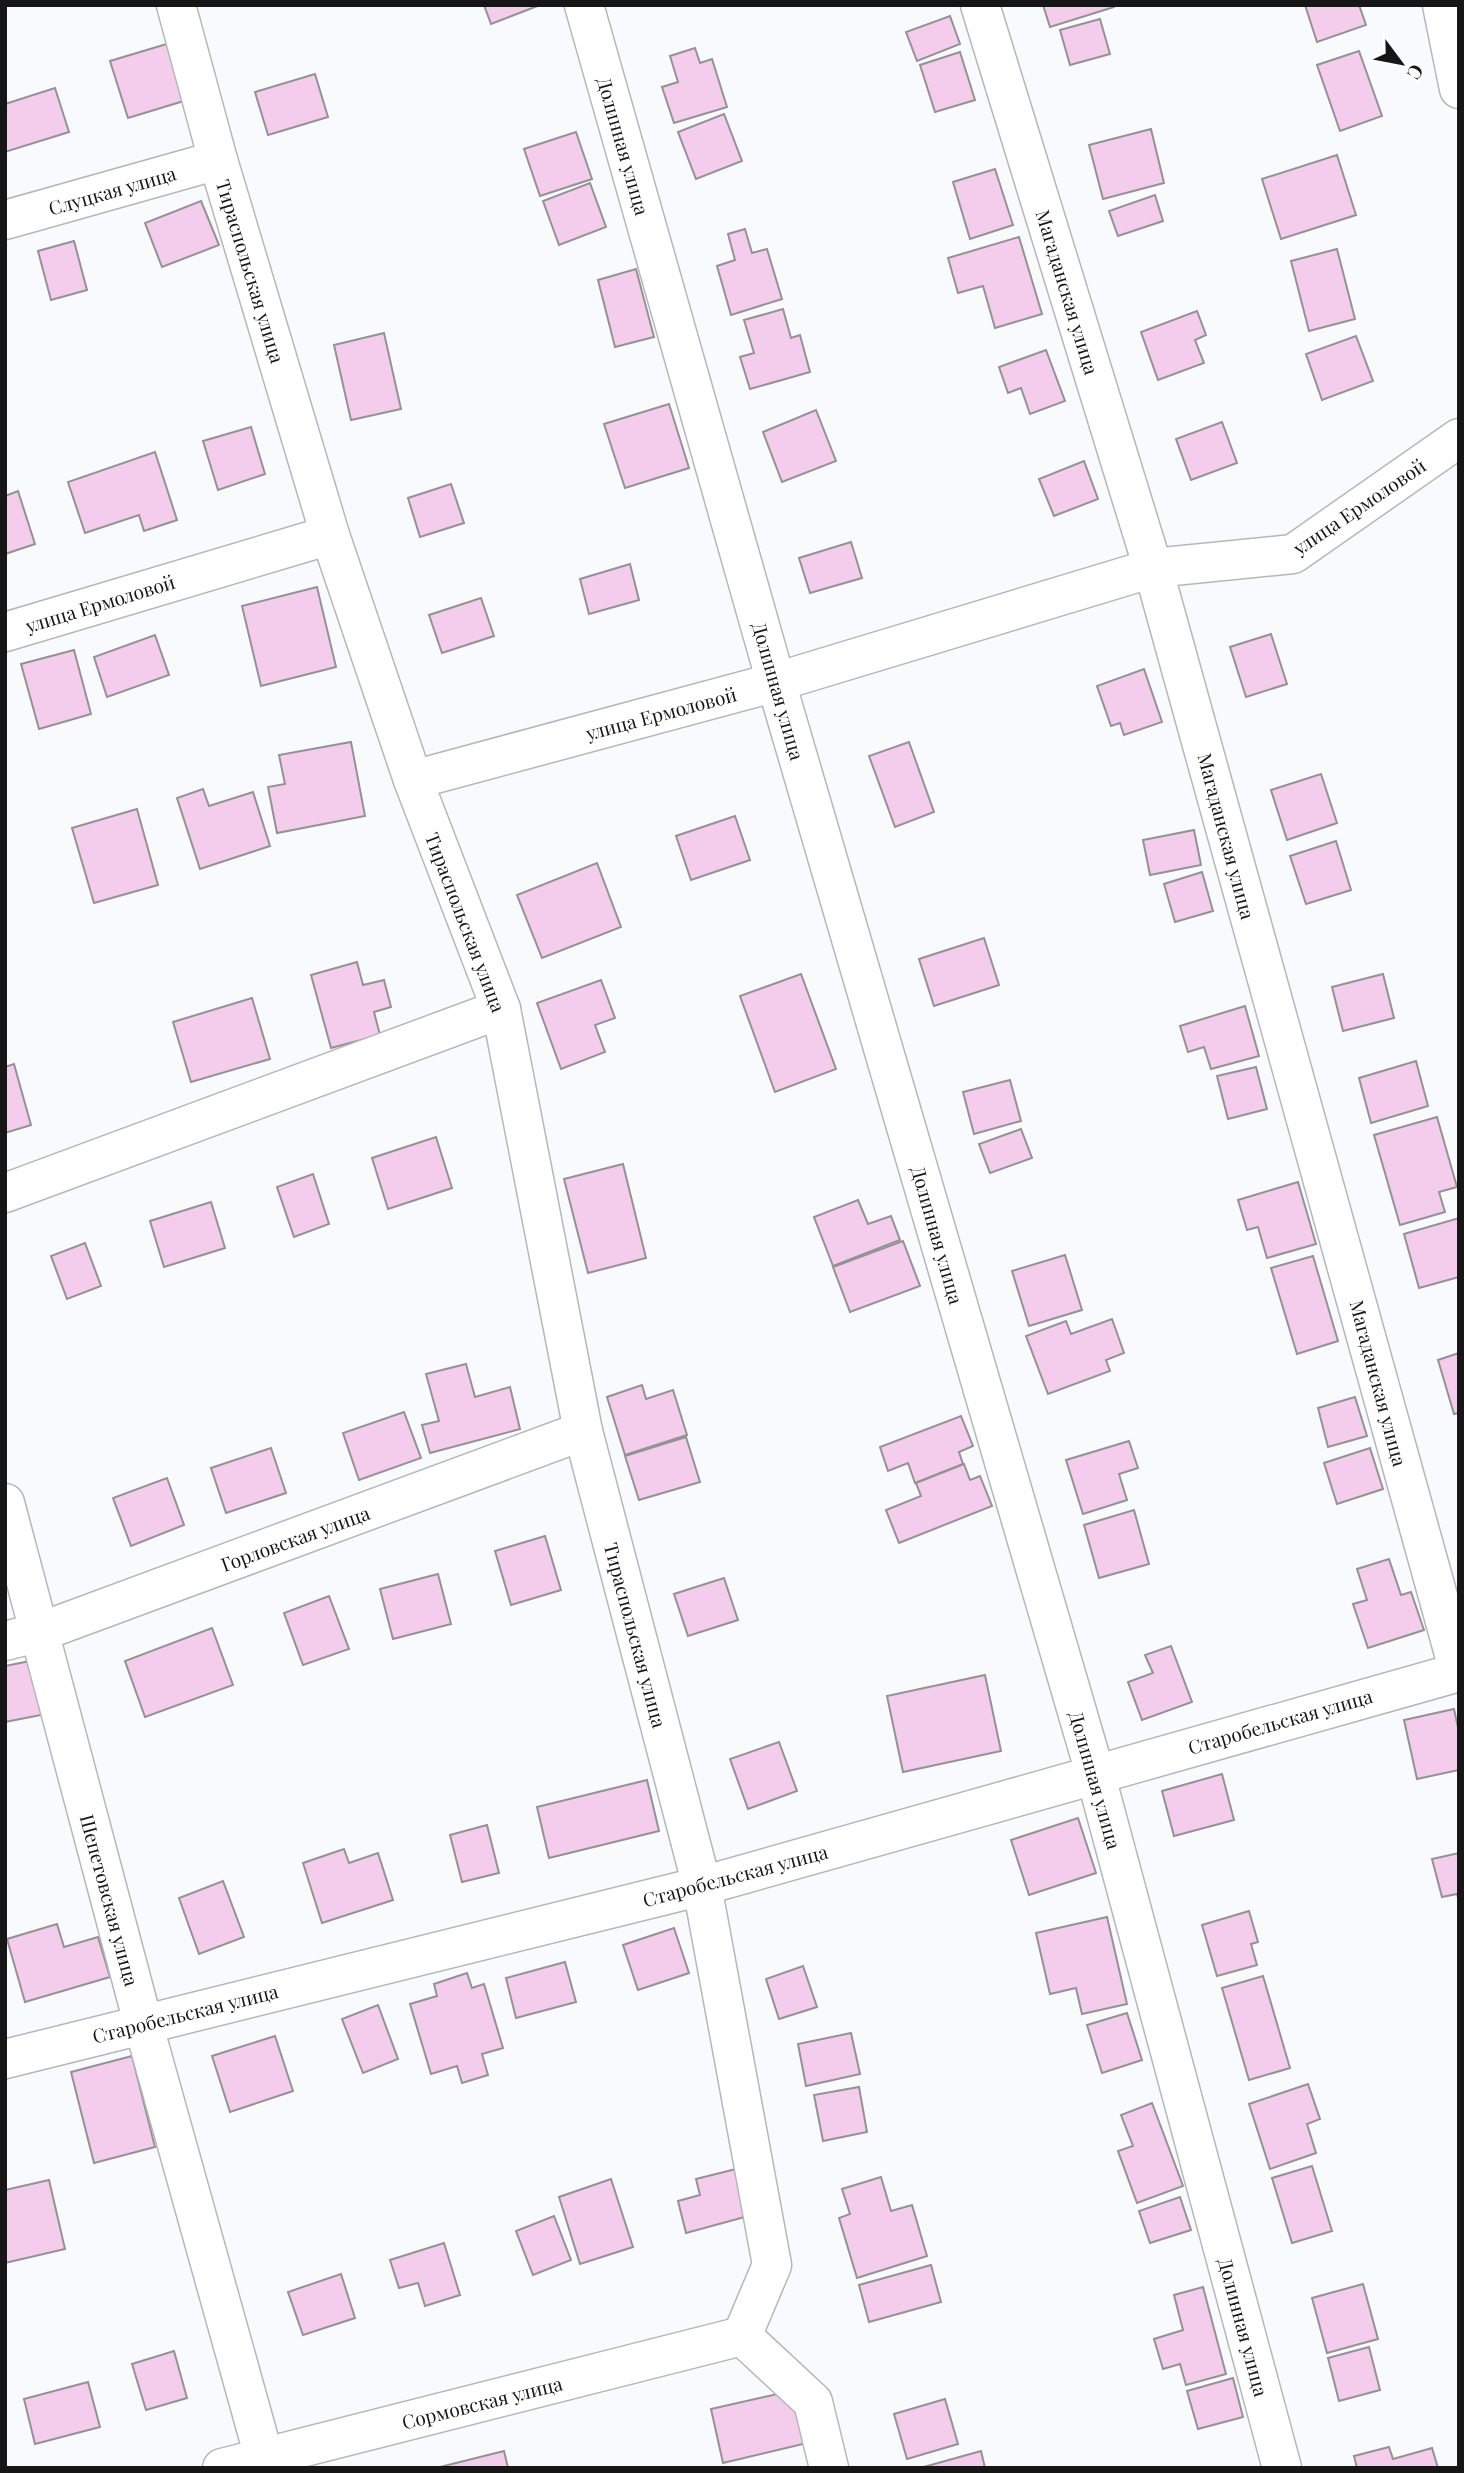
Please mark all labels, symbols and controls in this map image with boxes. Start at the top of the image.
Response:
north arrow [1366,28,1436,98]
text: С [1402,60,1431,85]
street label: Долинная улица [592,74,656,218]
street label: Слуцкая улица [45,159,179,221]
street label: Тираспольская улица [211,176,291,366]
street label: Магаданская улица [1031,206,1106,378]
street label: улица Ермоловой [1287,452,1431,561]
street label: улица Ермоловой [21,568,178,638]
street label: Долинная улица [747,619,811,763]
street label: улица Ермоловой [582,680,739,746]
street label: Магаданская улица [1192,750,1262,922]
street label: Тираспольская улица [420,828,512,1016]
street label: Долинная улица [906,1163,970,1307]
street label: Магаданская улица [1344,1297,1414,1469]
street label: Горловская улица [217,1499,374,1577]
street label: Тираспольская улица [599,1540,673,1731]
street label: Старобельская улица [1185,1682,1376,1760]
street label: Долинная улица [1064,1708,1128,1852]
street label: Шепетовская улица [75,1811,146,1989]
street label: Старобельская улица [640,1838,831,1912]
street label: Старобельская улица [89,1977,281,2049]
street label: Долинная улица [1213,2255,1275,2400]
street label: Сормовская улица [399,2369,566,2435]

